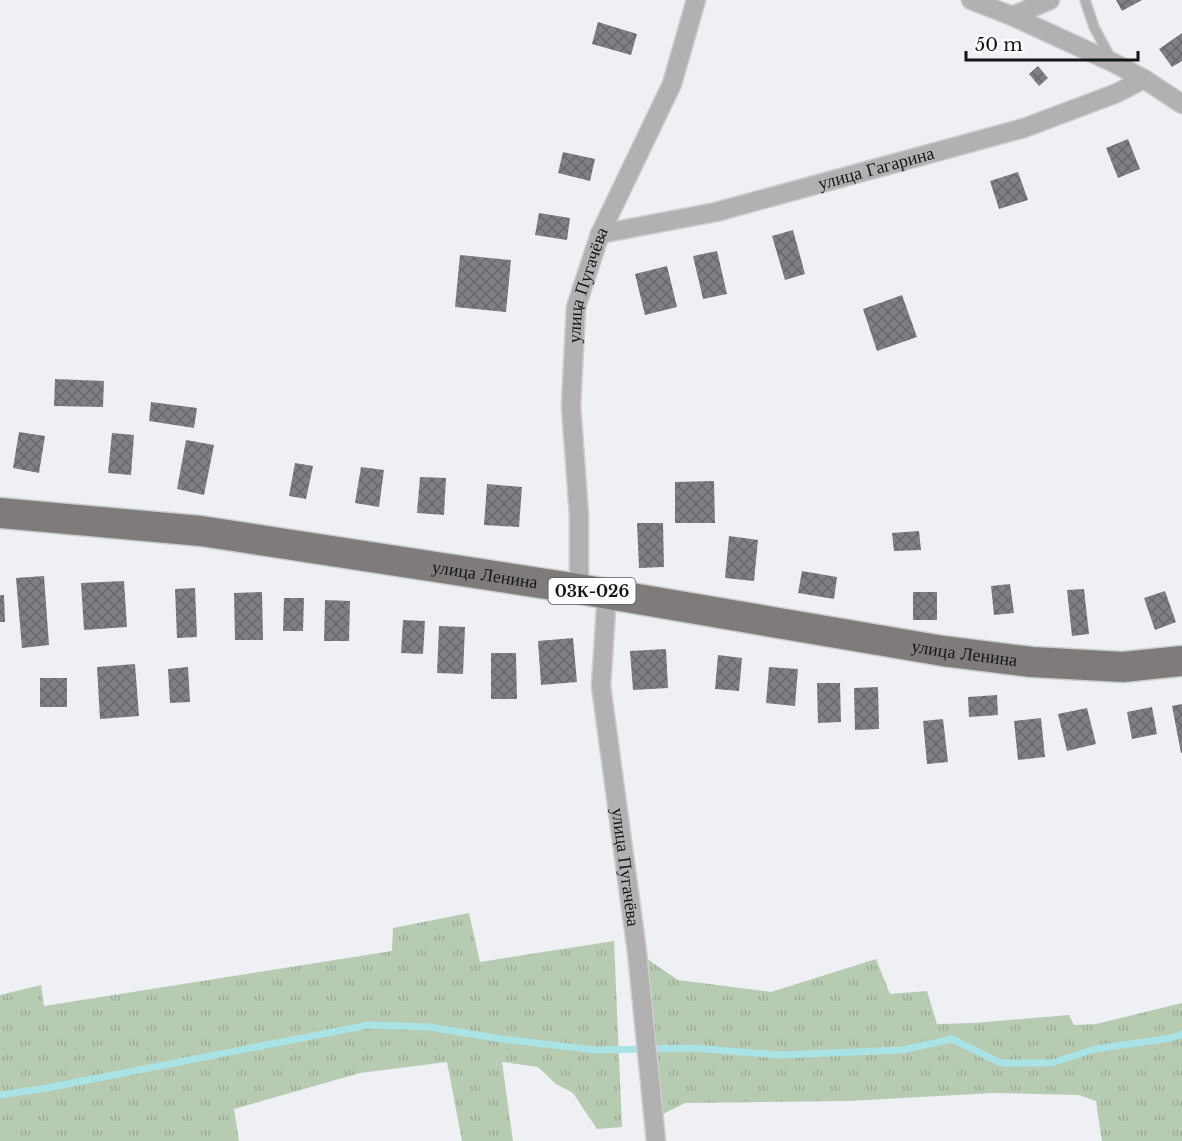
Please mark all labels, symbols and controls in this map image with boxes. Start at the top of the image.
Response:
scale bar [966,24,1138,62]
text: 50 m [975,34,1023,56]
street label: улица Гагарина [816,142,937,195]
street label: улица Пугачёва [563,223,613,344]
street label: улица Ленина [430,556,539,594]
road number: 03К-026 [548,578,636,604]
street label: улица Ленина [910,635,1019,671]
street label: улица Пугачёва [607,806,644,928]

